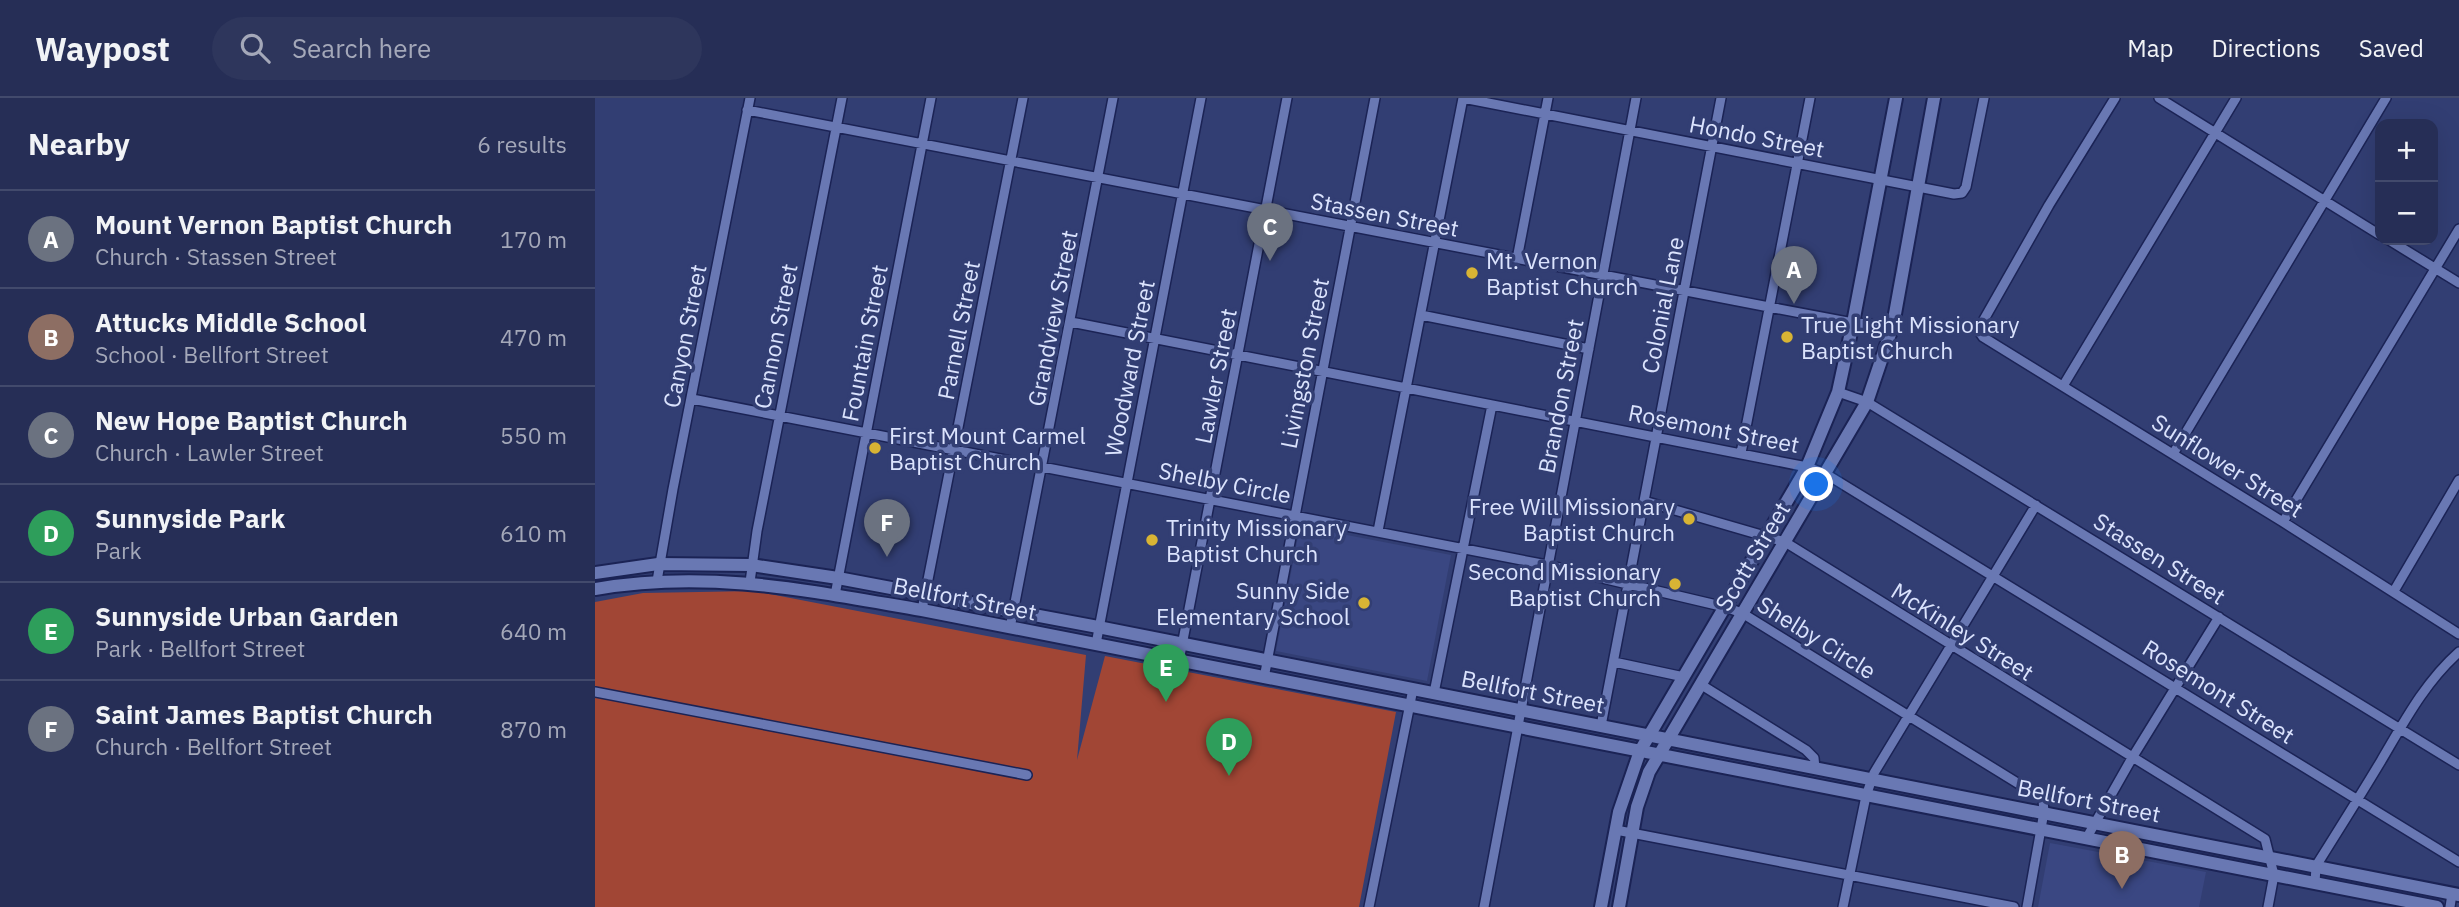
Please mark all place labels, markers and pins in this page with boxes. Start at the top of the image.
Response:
pin: C [1247,203,1293,261]
place label: Mt. Vernon Baptist Church [1486,245,1638,301]
pin: A [1771,246,1817,304]
marker: Mt. Vernon Baptist Church [1464,265,1480,281]
place label: True Light Missionary Baptist Church [1801,309,2020,365]
marker: True Light Missionary Baptist Church [1779,329,1795,345]
place label: First Mount Carmel Baptist Church [889,420,1086,476]
marker: First Mount Carmel Baptist Church [867,440,883,456]
place label: Free Will Missionary Baptist Church [1469,491,1676,547]
pin: F [864,499,910,557]
marker: Free Will Missionary Baptist Church [1681,511,1697,527]
place label: Trinity Missionary Baptist Church [1166,512,1347,568]
marker: Trinity Missionary Baptist Church [1144,532,1160,548]
place label: Second Missionary Baptist Church [1468,556,1662,612]
place label: Sunny Side Elementary School [1156,575,1350,631]
marker: Second Missionary Baptist Church [1667,576,1683,592]
marker: Sunny Side Elementary School [1356,595,1372,611]
pin: E [1143,644,1189,702]
pin: D [1206,718,1252,776]
pin: B [2099,831,2145,889]

